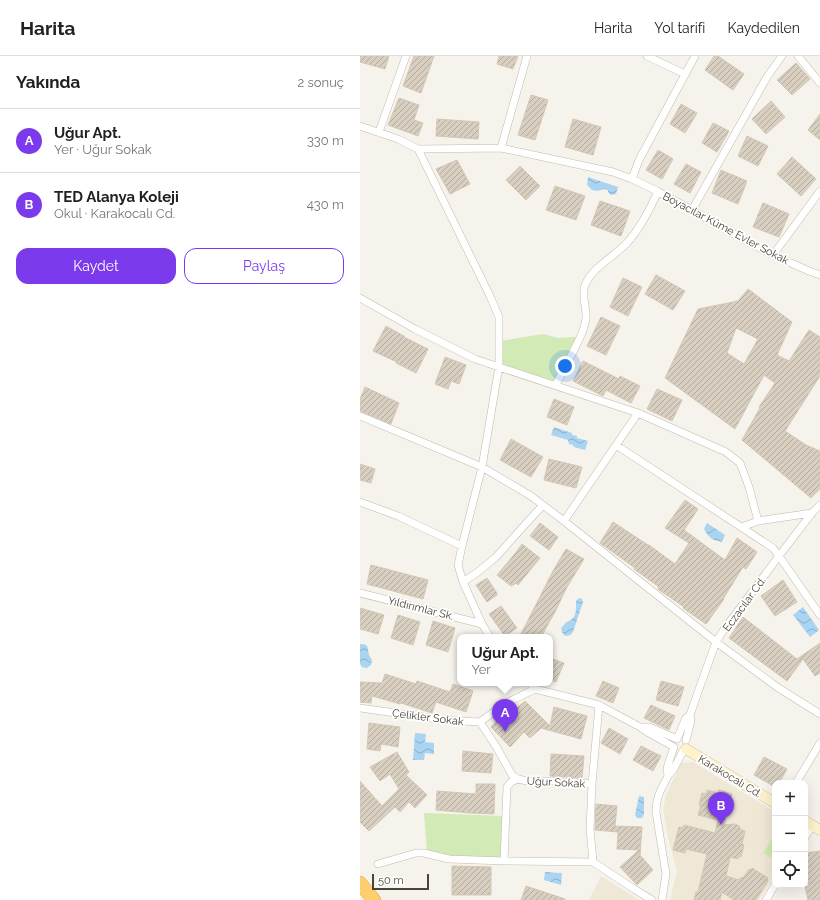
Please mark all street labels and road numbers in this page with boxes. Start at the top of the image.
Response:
street label: Boyacılar Küme Evler Sokak [660,190,791,267]
street label: Eczacılar Cd. [720,574,769,634]
street label: Yıldırımlar Sk. [387,594,455,623]
street label: Çelikler Sokak [391,707,465,728]
street label: Karakocalı Cd. [696,752,764,800]
street label: Uğur Sokak [526,774,586,791]

